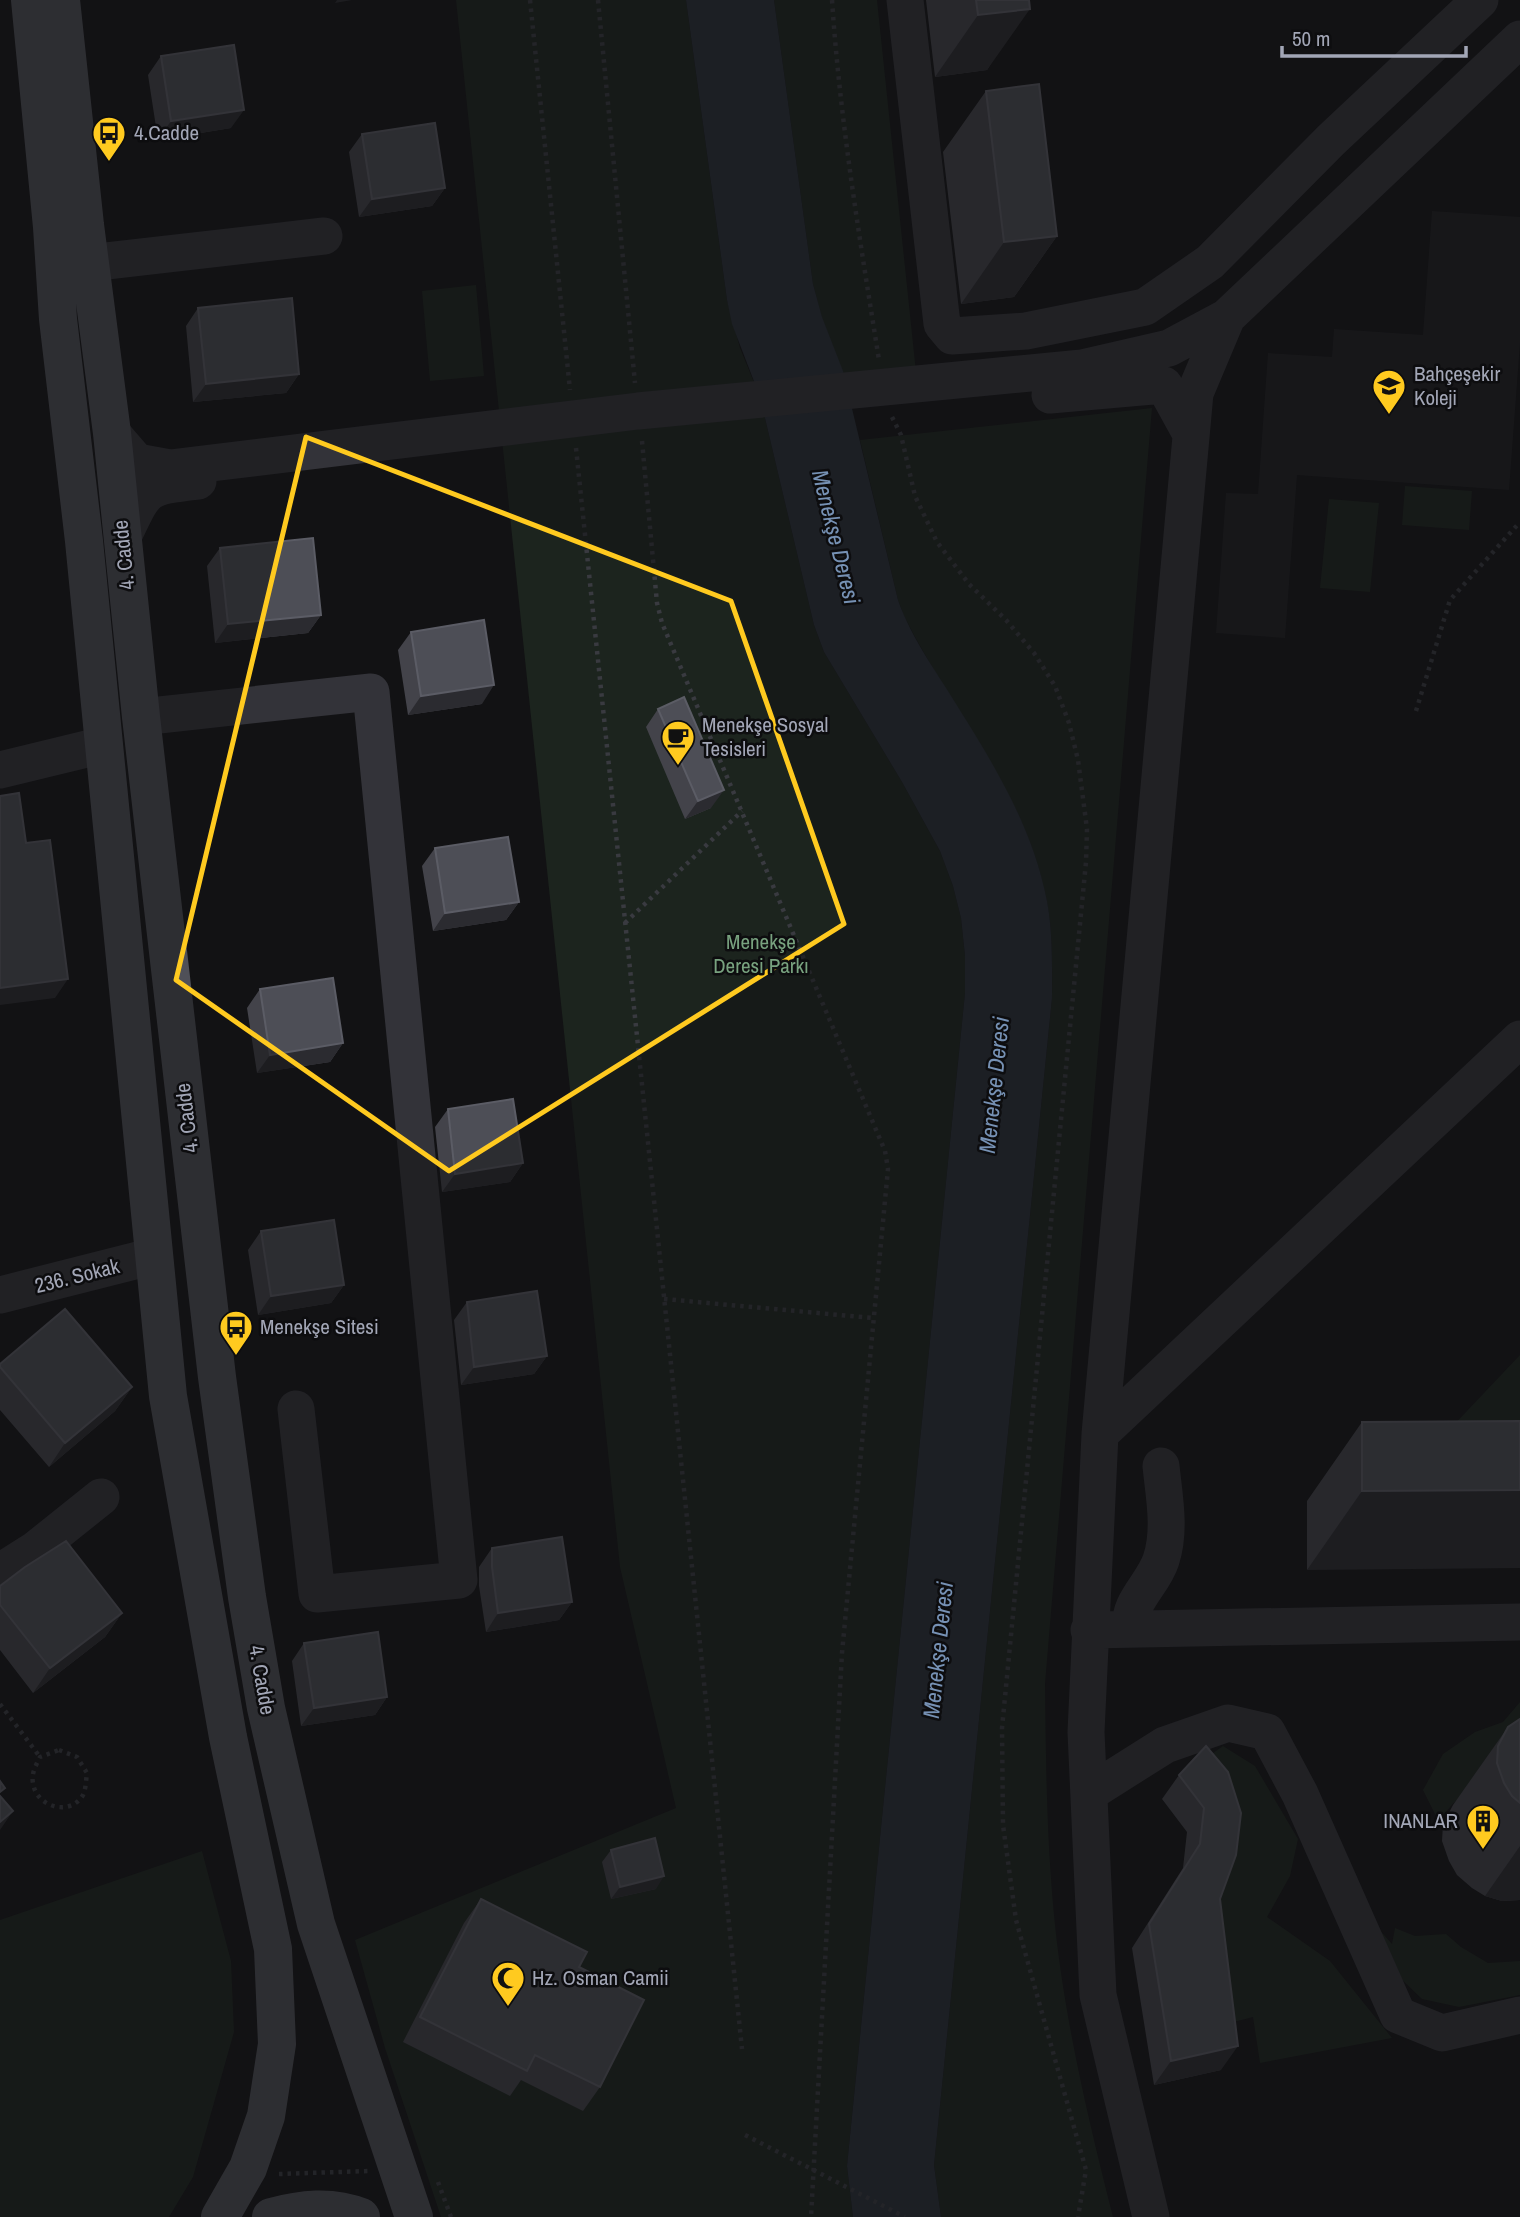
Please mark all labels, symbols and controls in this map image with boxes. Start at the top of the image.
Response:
scale bar [1282,14,1466,58]
text: 50 m [1292,24,1330,53]
bus stop icon: 4.Cadde [90,114,128,163]
place label: 4.Cadde [134,118,199,147]
place label: Bahçeşekir Koleji [1414,359,1500,412]
school or university icon: Bahçeşekir Koleji [1370,367,1408,416]
water label: Menekşe Deresi [805,467,868,608]
street label: 4. Cadde [105,519,142,591]
place label: Menekşe Sosyal Tesisleri [702,710,828,763]
cafe icon: Menekşe Sosyal Tesisleri [659,718,697,767]
park label: Menekşe Deresi Parkı [713,927,809,980]
water label: Menekşe Deresi [971,1014,1016,1155]
street label: 4. Cadde [168,1082,205,1155]
street label: 236. Sokak [32,1251,123,1300]
bus stop icon: Menekşe Sitesi [217,1308,255,1357]
place label: Menekşe Sitesi [260,1312,379,1341]
water label: Menekşe Deresi [915,1579,960,1720]
street label: 4. Cadde [242,1643,283,1717]
building icon: INANLAR [1464,1802,1502,1851]
place label: INANLAR [1383,1806,1458,1835]
mosque icon: Hz. Osman Camii [489,1959,527,2008]
place label: Hz. Osman Camii [532,1963,669,1992]

